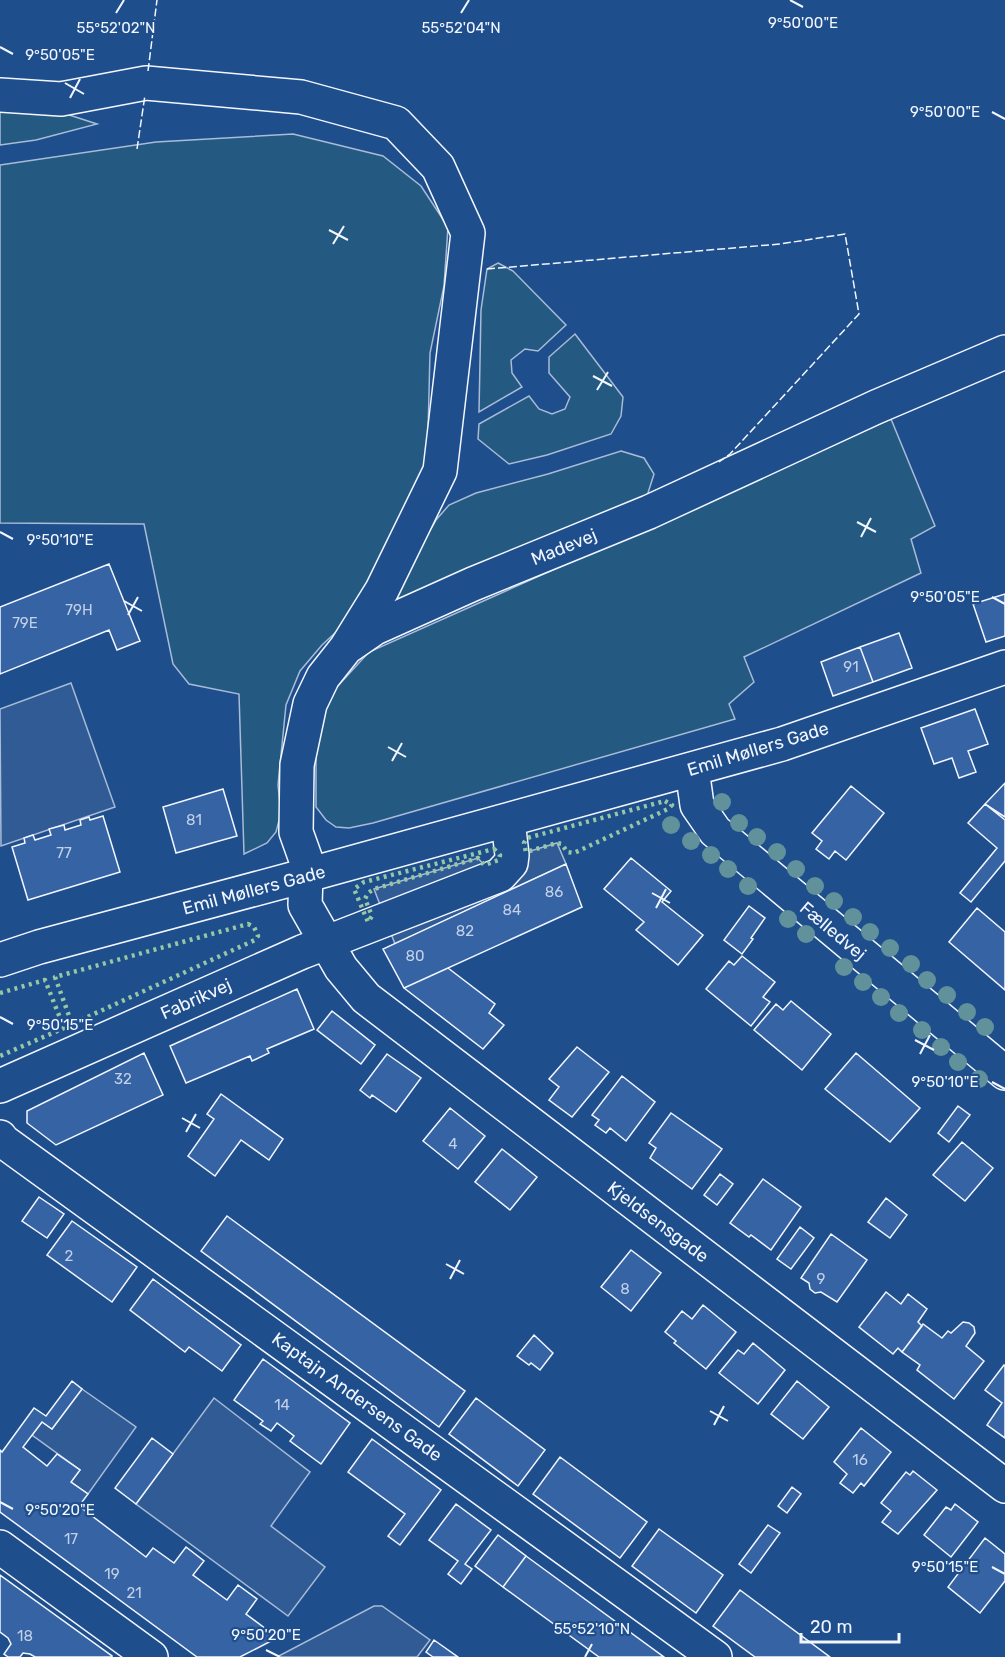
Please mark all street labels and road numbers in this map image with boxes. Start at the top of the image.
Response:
street label: Madevej [528,524,600,570]
street label: Emil Møllers Gade [685,717,831,781]
street label: Emil Møllers Gade [180,860,328,920]
street label: Fælledvej [795,897,871,965]
street label: Fabrikvej [157,974,235,1024]
street label: Kjeldsensgade [603,1177,713,1267]
street label: Kaptajn Andersens Gade [268,1328,446,1466]

